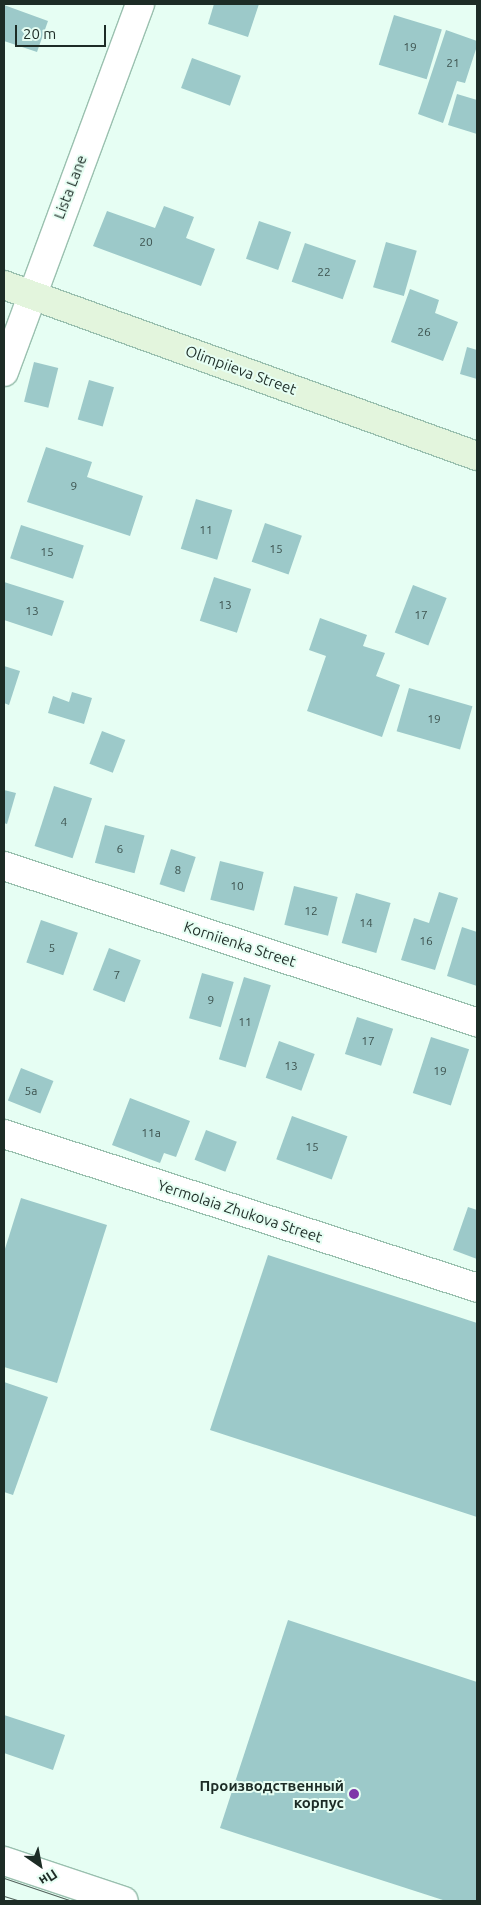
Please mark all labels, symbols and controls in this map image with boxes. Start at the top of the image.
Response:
scale bar [18,15,109,47]
text: 20 m [23,25,56,42]
house number: 19 [403,40,417,54]
house number: 21 [446,56,460,70]
street label: Lista Lane [50,152,90,222]
house number: 20 [139,235,153,249]
house number: 22 [317,265,331,279]
house number: 26 [417,325,431,339]
street label: Olimpiieva Street [183,342,299,398]
house number: 9 [71,479,77,493]
house number: 11 [199,523,213,537]
house number: 15 [269,542,283,556]
house number: 15 [40,545,54,559]
house number: 13 [218,598,232,612]
house number: 13 [25,604,39,618]
house number: 17 [414,608,428,622]
house number: 19 [427,712,441,726]
house number: 4 [61,815,67,829]
house number: 6 [117,842,123,856]
house number: 8 [175,863,181,877]
house number: 10 [230,879,244,893]
house number: 12 [304,904,318,918]
house number: 14 [359,916,373,930]
street label: Korniienka Street [182,917,298,971]
house number: 16 [419,934,433,948]
house number: 5 [49,941,55,955]
house number: 7 [114,968,120,982]
house number: 9 [208,993,214,1007]
house number: 11 [238,1015,252,1029]
house number: 17 [361,1034,375,1048]
house number: 13 [284,1059,298,1073]
house number: 19 [433,1064,447,1078]
house number: 5а [25,1084,37,1098]
house number: 11а [141,1126,161,1140]
house number: 15 [305,1140,319,1154]
street label: Yermolaia Zhukova Street [155,1176,325,1246]
place label: Производственный корпус [200,1776,344,1811]
marker: Производственный корпус [348,1788,360,1800]
north arrow [15,1840,65,1890]
text: Пн [36,1866,60,1889]

